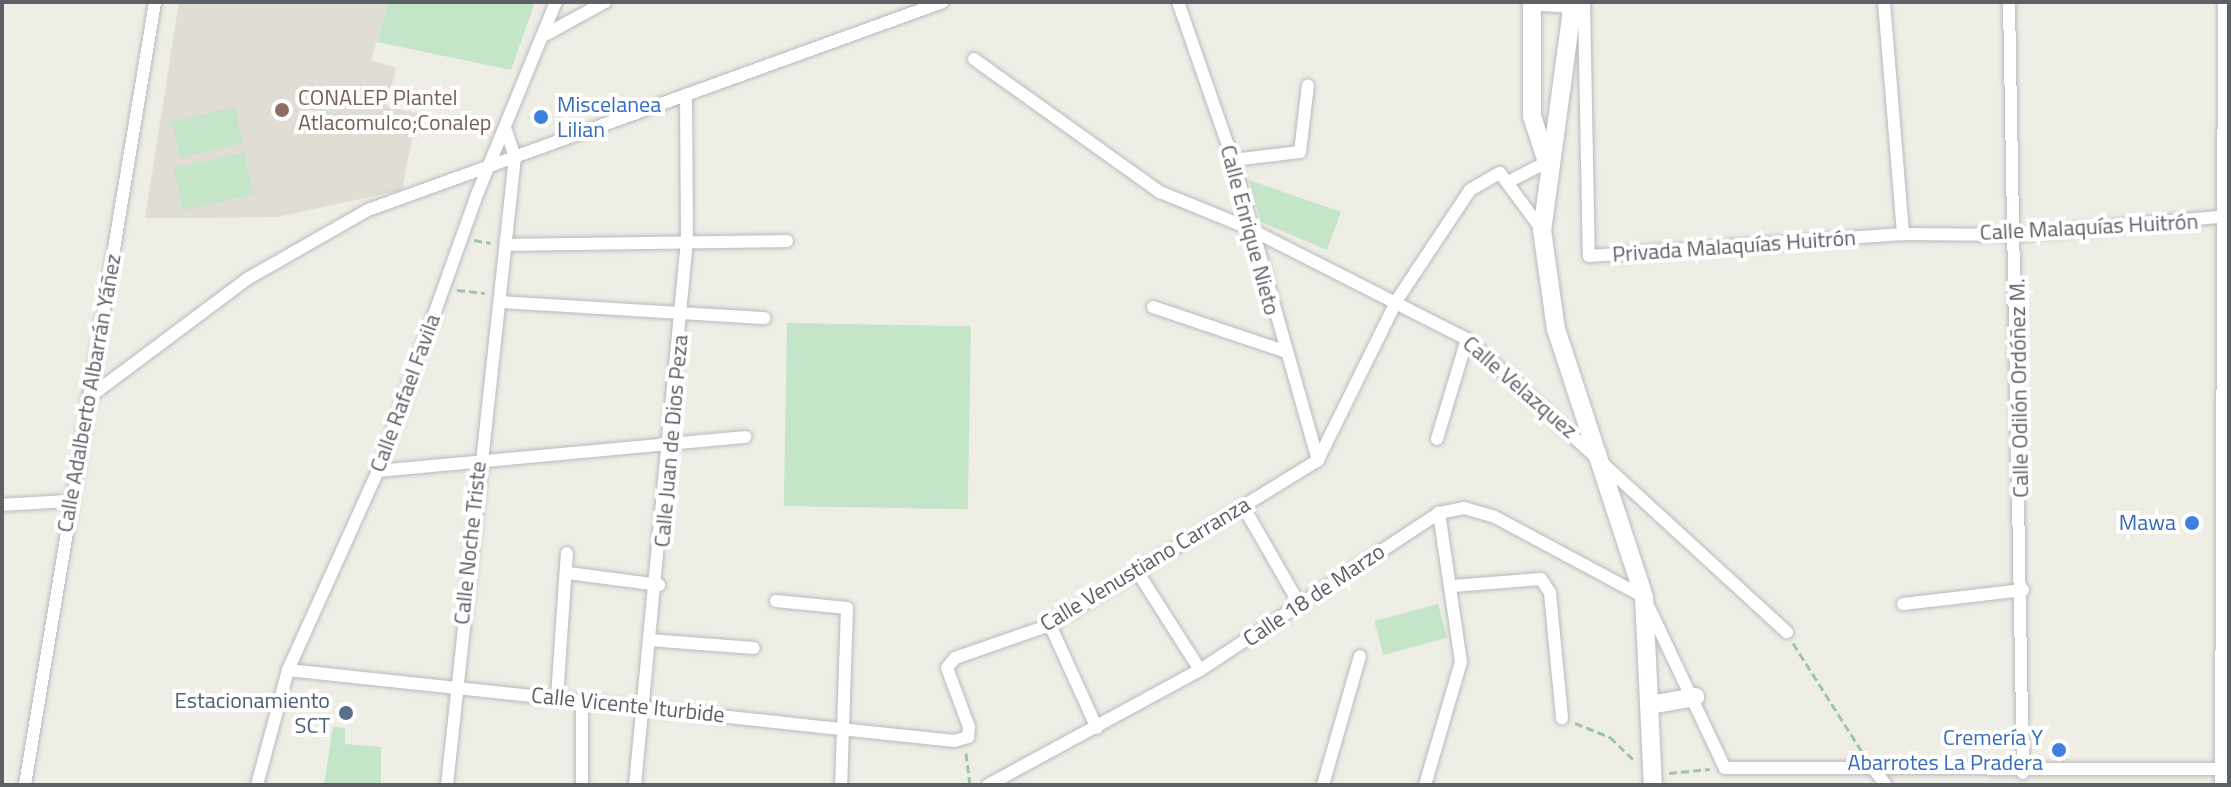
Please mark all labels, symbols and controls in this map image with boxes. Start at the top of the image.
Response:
place label: CONALEP Plantel Atlacomulco;Conalep [298,84,491,136]
place label: Miscelanea Lilian [557,91,661,142]
marker: CONALEP Plantel Atlacomulco;Conalep [273,101,291,119]
marker: Miscelanea Lilian [532,108,550,126]
street label: Calle Enrique Nieto [1215,142,1285,318]
street label: Calle Malaquías Huitrón [1979,208,2199,246]
street label: Privada Malaquías Huitrón [1611,224,1857,268]
street label: Calle Adalberto Albarrán Yáñez [51,252,127,534]
street label: Calle Odilón Ordóñez M. [2004,278,2034,498]
street label: Calle Rafael Favila [364,310,446,476]
street label: Calle Velazquez [1457,330,1583,444]
street label: Calle Juan de Dios Peza [649,334,693,548]
street label: Calle Noche Triste [448,460,492,626]
street label: Calle Venustiano Carranza [1035,491,1255,637]
place label: Mawa [2119,510,2176,536]
marker: Mawa [2183,514,2201,532]
street label: Calle 18 de Marzo [1238,538,1390,652]
street label: Calle Vicente Iturbide [530,682,726,728]
place label: Estacionamiento SCT [175,687,330,738]
marker: Estacionamiento SCT [337,704,355,722]
place label: Cremería Y Abarrotes La Pradera [1847,724,2043,776]
marker: Cremería Y Abarrotes La Pradera [2050,741,2068,759]

